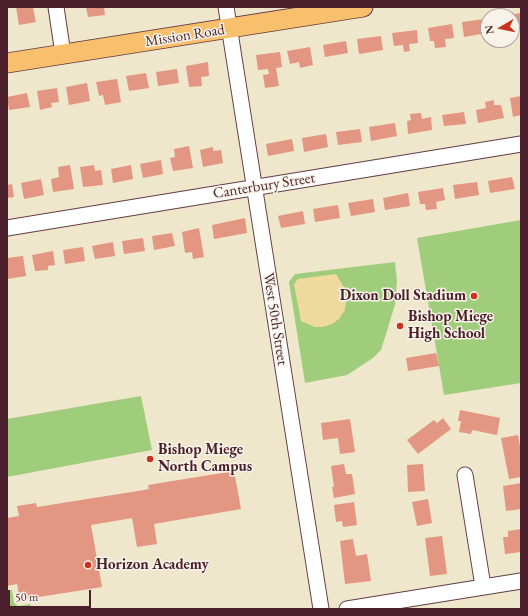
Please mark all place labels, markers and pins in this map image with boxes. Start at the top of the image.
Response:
place label: Dixon Doll Stadium [340,287,466,305]
marker: Dixon Doll Stadium [469,291,479,301]
place label: Bishop Miege High School [408,308,493,343]
marker: Bishop Miege High School [395,321,405,331]
place label: Bishop Miege North Campus [158,441,252,476]
marker: Bishop Miege North Campus [145,454,155,464]
place label: Horizon Academy [96,556,209,574]
marker: Horizon Academy [83,560,93,570]

